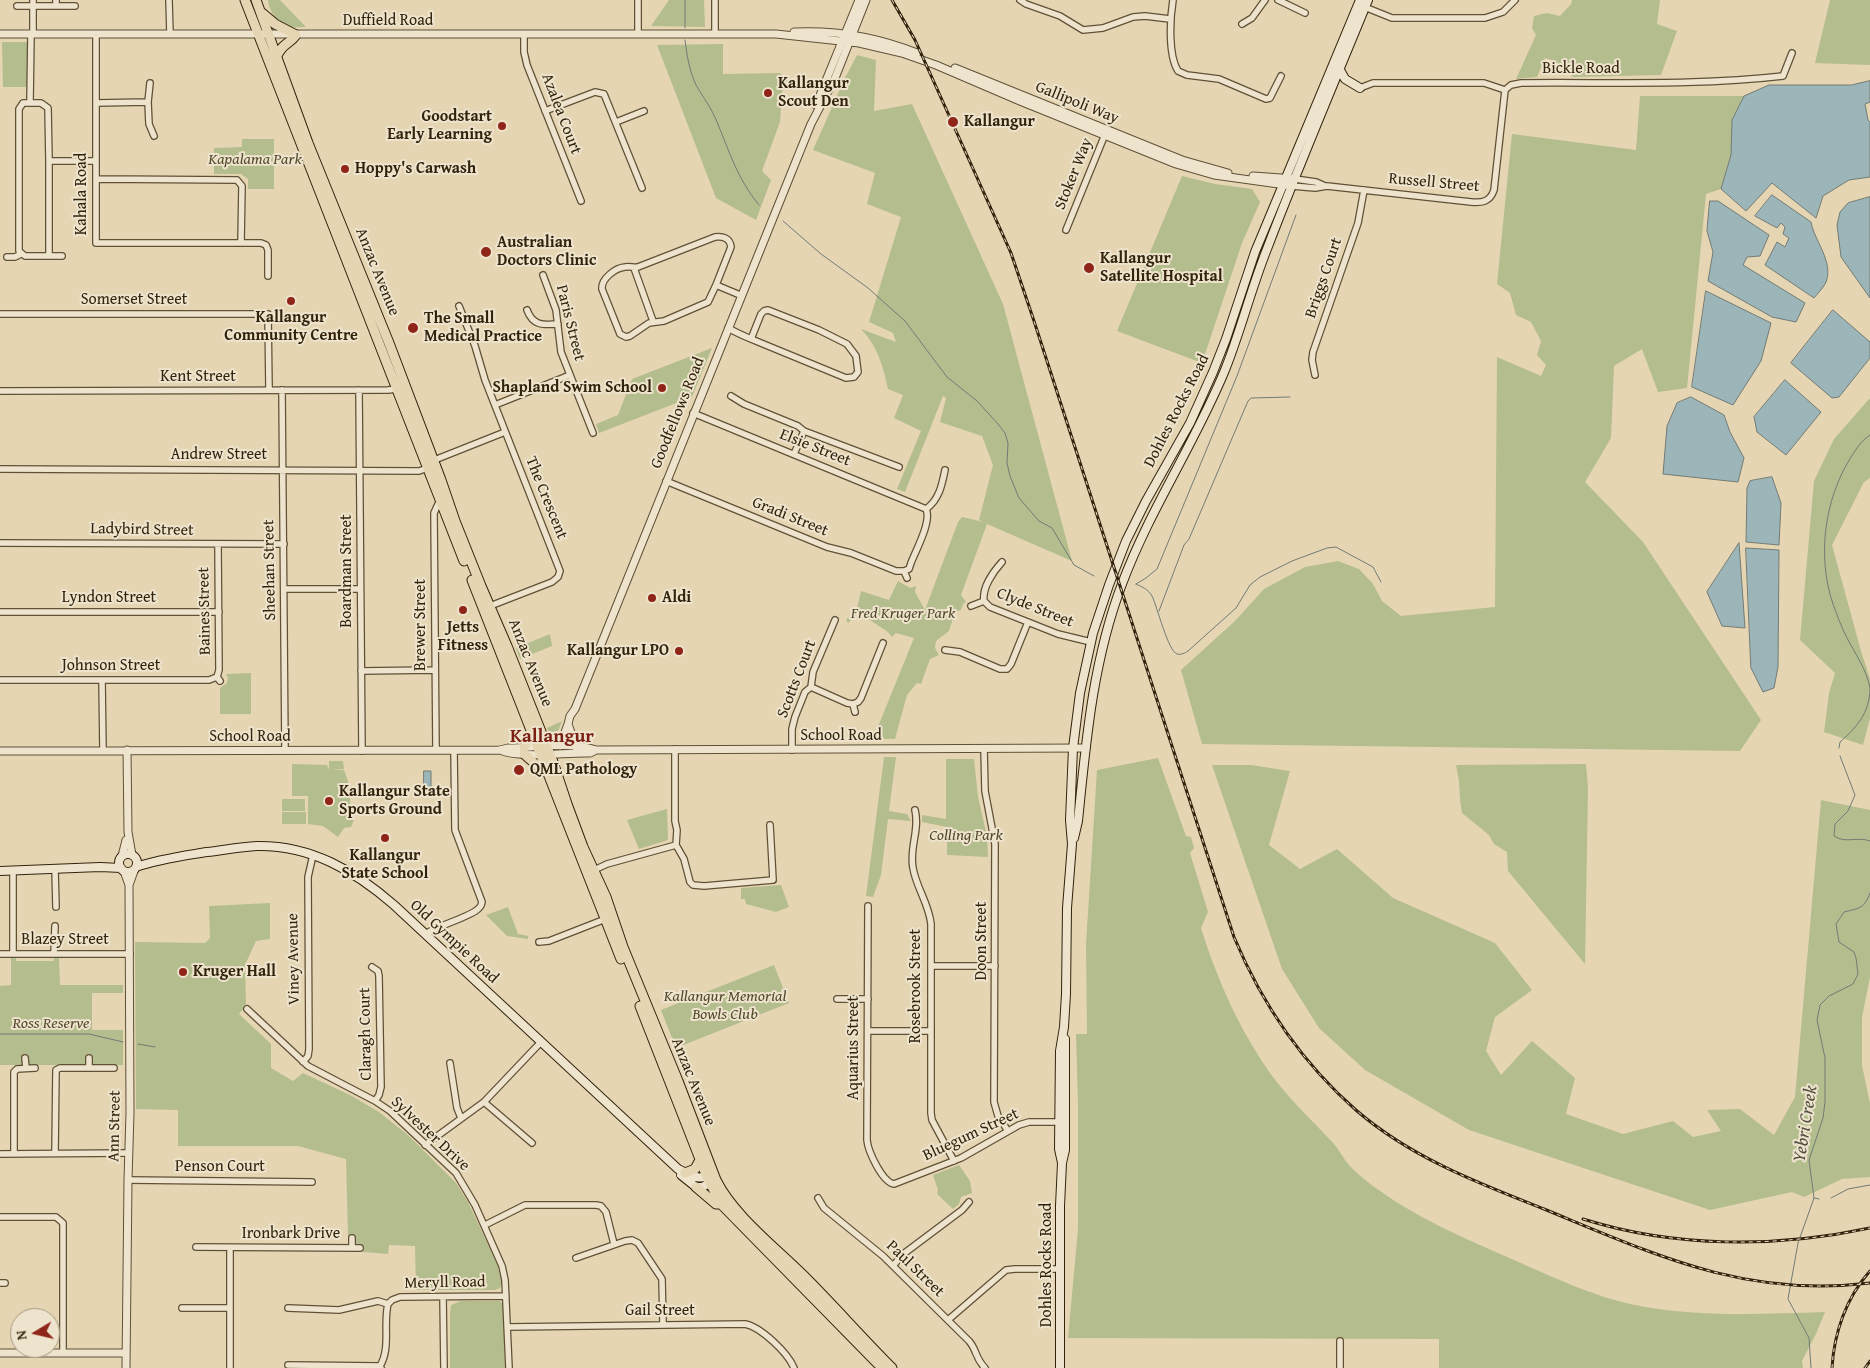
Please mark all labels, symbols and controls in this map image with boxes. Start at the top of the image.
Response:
street label: Duffield Road [343,11,433,31]
street label: Bickle Road [1542,59,1620,79]
street label: Azalea Court [537,71,585,157]
place label: Kallangur Scout Den [778,74,849,112]
street label: Gallipoli Way [1032,78,1122,128]
marker: Kallangur Scout Den [762,87,774,99]
place label: Goodstart Early Learning [387,107,492,145]
place label: Kallangur [964,112,1035,132]
marker: Kallangur [946,115,960,129]
marker: Goodstart Early Learning [496,120,508,132]
street label: Stoker Way [1051,135,1097,213]
park label: Kapalama Park [208,150,302,170]
street label: Kahala Road [72,153,92,235]
place label: Hoppy's Carwash [355,159,476,179]
marker: Hoppy's Carwash [339,163,351,175]
street label: Russell Street [1388,169,1480,197]
street label: Anzac Avenue [351,225,403,319]
place label: Australian Doctors Clinic [497,233,596,271]
street label: Briggs Court [1301,235,1347,321]
marker: Australian Doctors Clinic [479,245,493,259]
place label: Kallangur Satellite Hospital [1100,249,1223,287]
marker: Kallangur Satellite Hospital [1082,261,1096,275]
street label: Paris Street [551,283,589,363]
street label: Somerset Street [81,290,187,310]
marker: Kallangur Community Centre [285,295,297,307]
place label: Kallangur Community Centre [224,308,358,346]
place label: The Small Medical Practice [424,309,542,347]
marker: The Small Medical Practice [406,321,420,335]
street label: Dohles Rocks Road [1140,351,1214,471]
street label: Goodfellows Road [647,354,709,472]
street label: Kent Street [160,367,236,387]
place label: Shapland Swim School [492,378,652,398]
marker: Shapland Swim School [656,382,668,394]
street label: Elsie Street [777,425,853,471]
street label: Andrew Street [171,445,267,465]
street label: The Crescent [521,454,571,542]
street label: Gradi Street [749,493,831,541]
street label: Boardman Street [337,514,357,628]
street label: Ladybird Street [90,519,194,541]
street label: Sheehan Street [260,519,280,621]
street label: Baines Street [195,567,215,655]
street label: Brewer Street [411,579,431,671]
street label: Clyde Street [994,584,1076,632]
street label: Lyndon Street [62,588,156,608]
place label: Aldi [662,588,691,608]
marker: Aldi [646,592,658,604]
marker: Jetts Fitness [457,604,469,616]
park label: Fred Kruger Park [851,604,955,624]
street label: Anzac Avenue [504,616,556,710]
place label: Jetts Fitness [438,618,488,656]
street label: Scotts Court [773,637,821,721]
place label: Kallangur LPO [567,641,669,661]
marker: Kallangur LPO [673,645,685,657]
street label: Johnson Street [62,656,160,676]
district label: Kallangur [510,726,594,748]
street label: School Road [800,726,882,746]
street label: School Road [209,727,291,747]
place label: QML Pathology [530,760,637,780]
marker: QML Pathology [512,763,526,777]
place label: Kallangur State Sports Ground [339,782,450,820]
marker: Kallangur State Sports Ground [323,795,335,807]
park label: Colling Park [929,826,1003,846]
marker: Kallangur State School [379,832,391,844]
place label: Kallangur State School [341,846,429,884]
street label: Old Gympie Road [406,896,502,988]
street label: Doon Street [972,901,992,981]
street label: Viney Avenue [284,913,304,1005]
street label: Rosebrook Street [906,929,926,1043]
street label: Blazey Street [21,930,109,950]
place label: Kruger Hall [193,962,276,982]
marker: Kruger Hall [177,966,189,978]
street label: Claragh Court [356,987,376,1081]
park label: Kallangur Memorial Bowls Club [664,987,786,1025]
street label: Aquarius Street [844,996,864,1100]
park label: Ross Reserve [13,1014,89,1034]
street label: Anzac Avenue [667,1035,719,1129]
water label: Yebri Creek [1789,1084,1823,1164]
street label: Ann Street [105,1090,125,1162]
street label: Sylvester Drive [387,1093,473,1175]
street label: Bluegum Street [920,1104,1022,1166]
street label: Penson Court [175,1157,265,1177]
street label: Dohles Rocks Road [1037,1203,1057,1327]
street label: Ironbark Drive [242,1224,340,1244]
street label: Paul Street [882,1237,948,1301]
street label: Meryll Road [404,1273,486,1293]
street label: Gail Street [625,1301,695,1321]
north arrow [10,1308,60,1358]
text: N [11,1329,32,1341]

